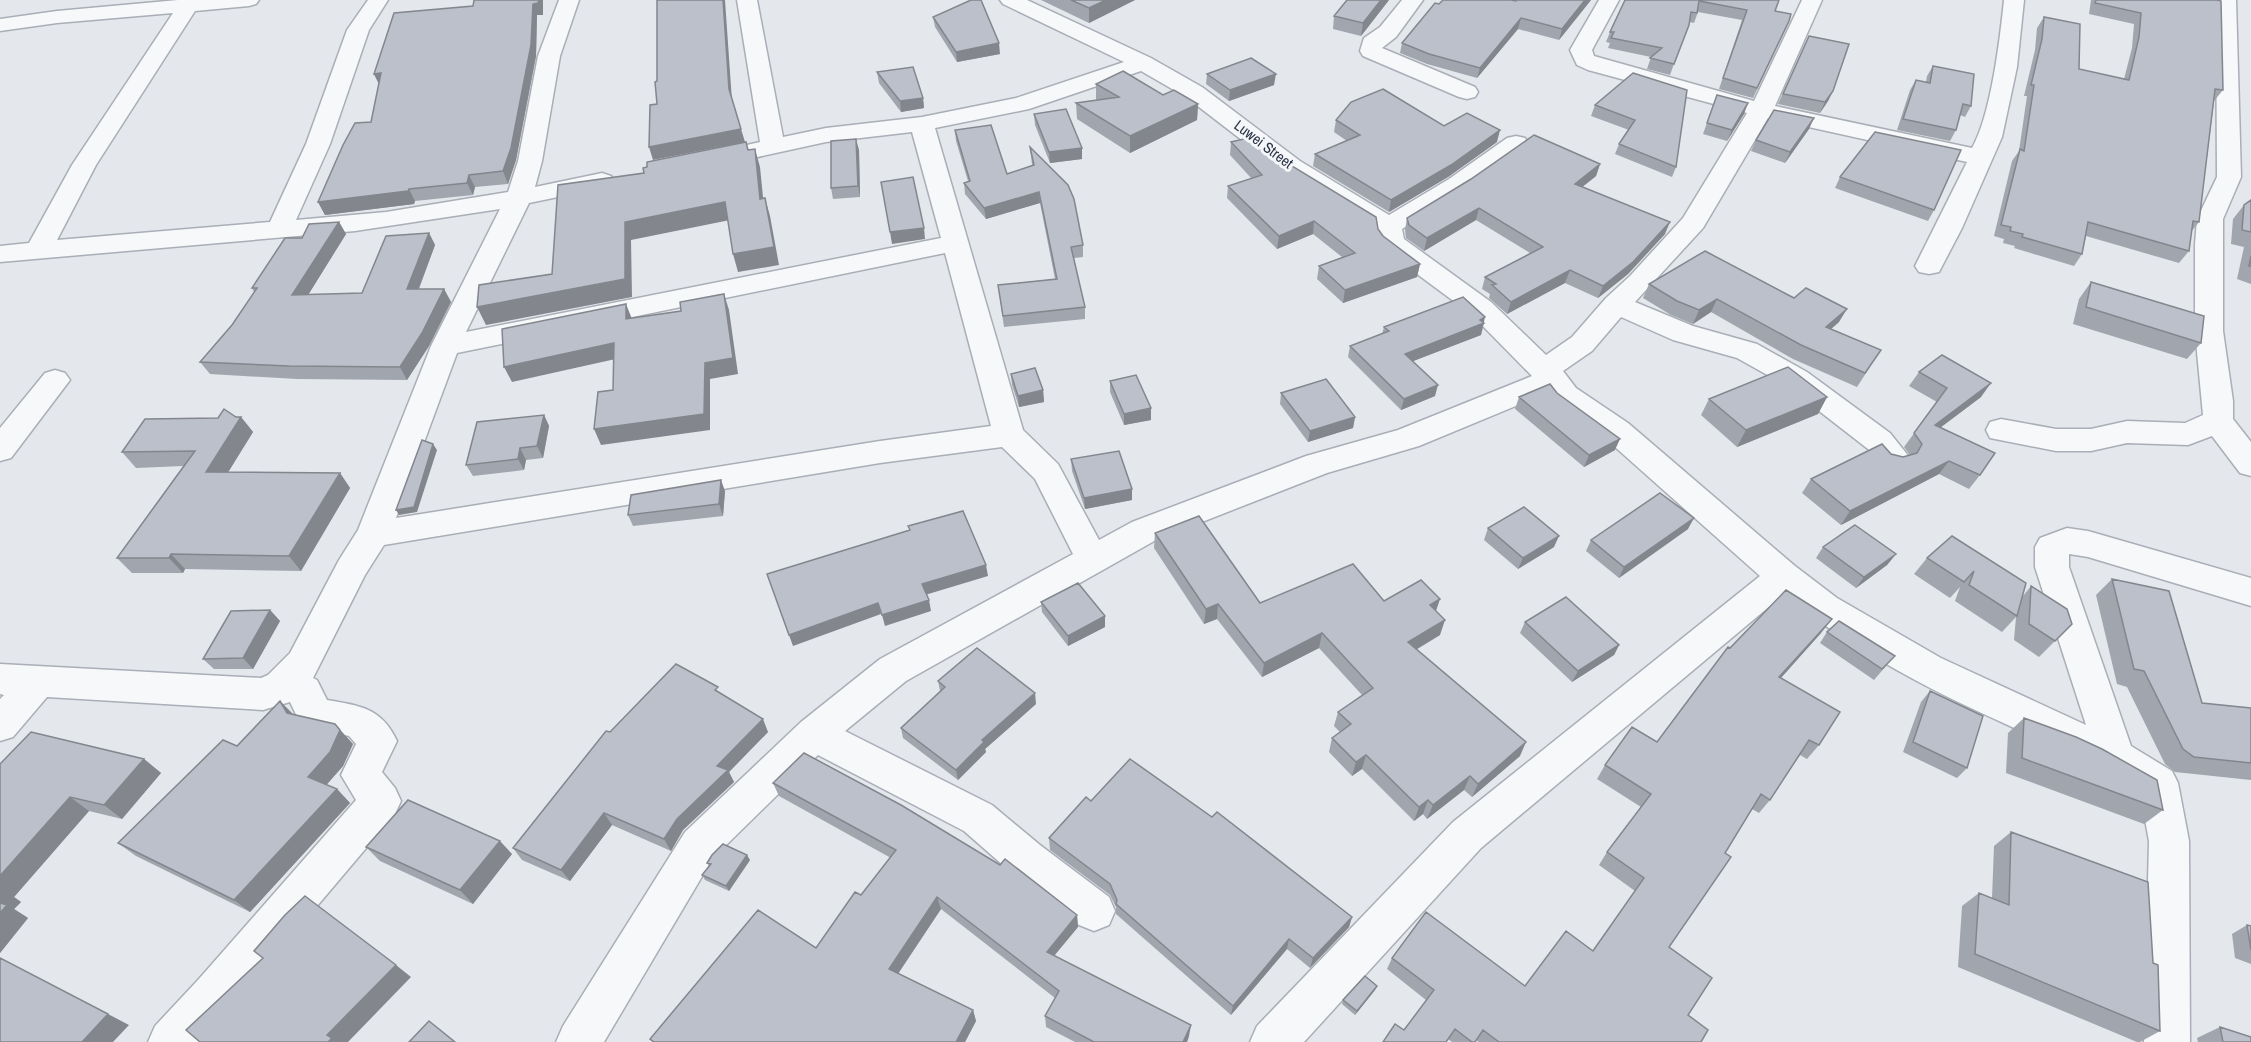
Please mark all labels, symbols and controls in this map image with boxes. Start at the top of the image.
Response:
street label: Luwei Street [1230,115,1298,174]

